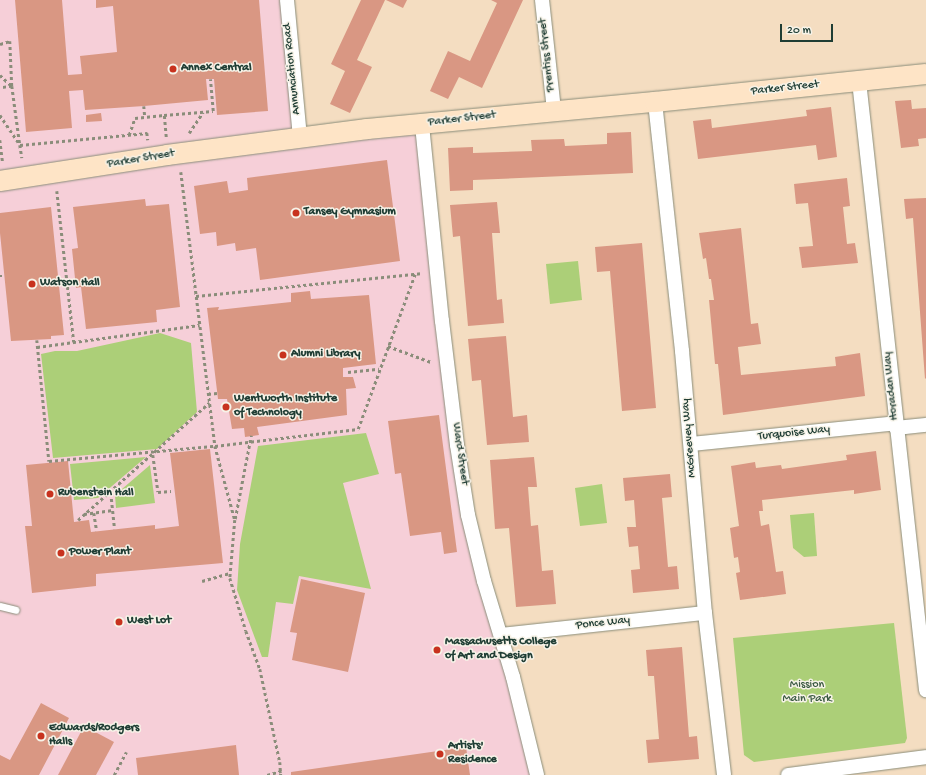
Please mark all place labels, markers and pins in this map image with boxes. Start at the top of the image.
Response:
place label: Annex Central [181,62,252,76]
marker: Annex Central [168,64,178,74]
place label: Tansey Gymnasium [304,206,396,220]
marker: Tansey Gymnasium [291,208,301,218]
place label: Watson Hall [40,277,100,291]
marker: Watson Hall [27,279,37,289]
place label: Alumni Library [291,348,360,362]
marker: Alumni Library [278,350,288,360]
place label: Wentworth Institute of Technology [234,393,337,421]
marker: Wentworth Institute of Technology [221,402,231,412]
place label: Rubenstein Hall [58,487,134,501]
marker: Rubenstein Hall [45,489,55,499]
place label: Power Plant [69,546,131,560]
marker: Power Plant [56,548,66,558]
place label: West Lot [127,615,171,629]
marker: West Lot [114,617,124,627]
place label: Massachusetts College of Art and Design [445,636,557,664]
marker: Massachusetts College of Art and Design [432,645,442,655]
place label: Edwards/Rodgers Halls [49,722,139,750]
marker: Edwards/Rodgers Halls [36,731,46,741]
place label: Artists' Residence [448,740,497,768]
marker: Artists' Residence [435,749,445,759]

